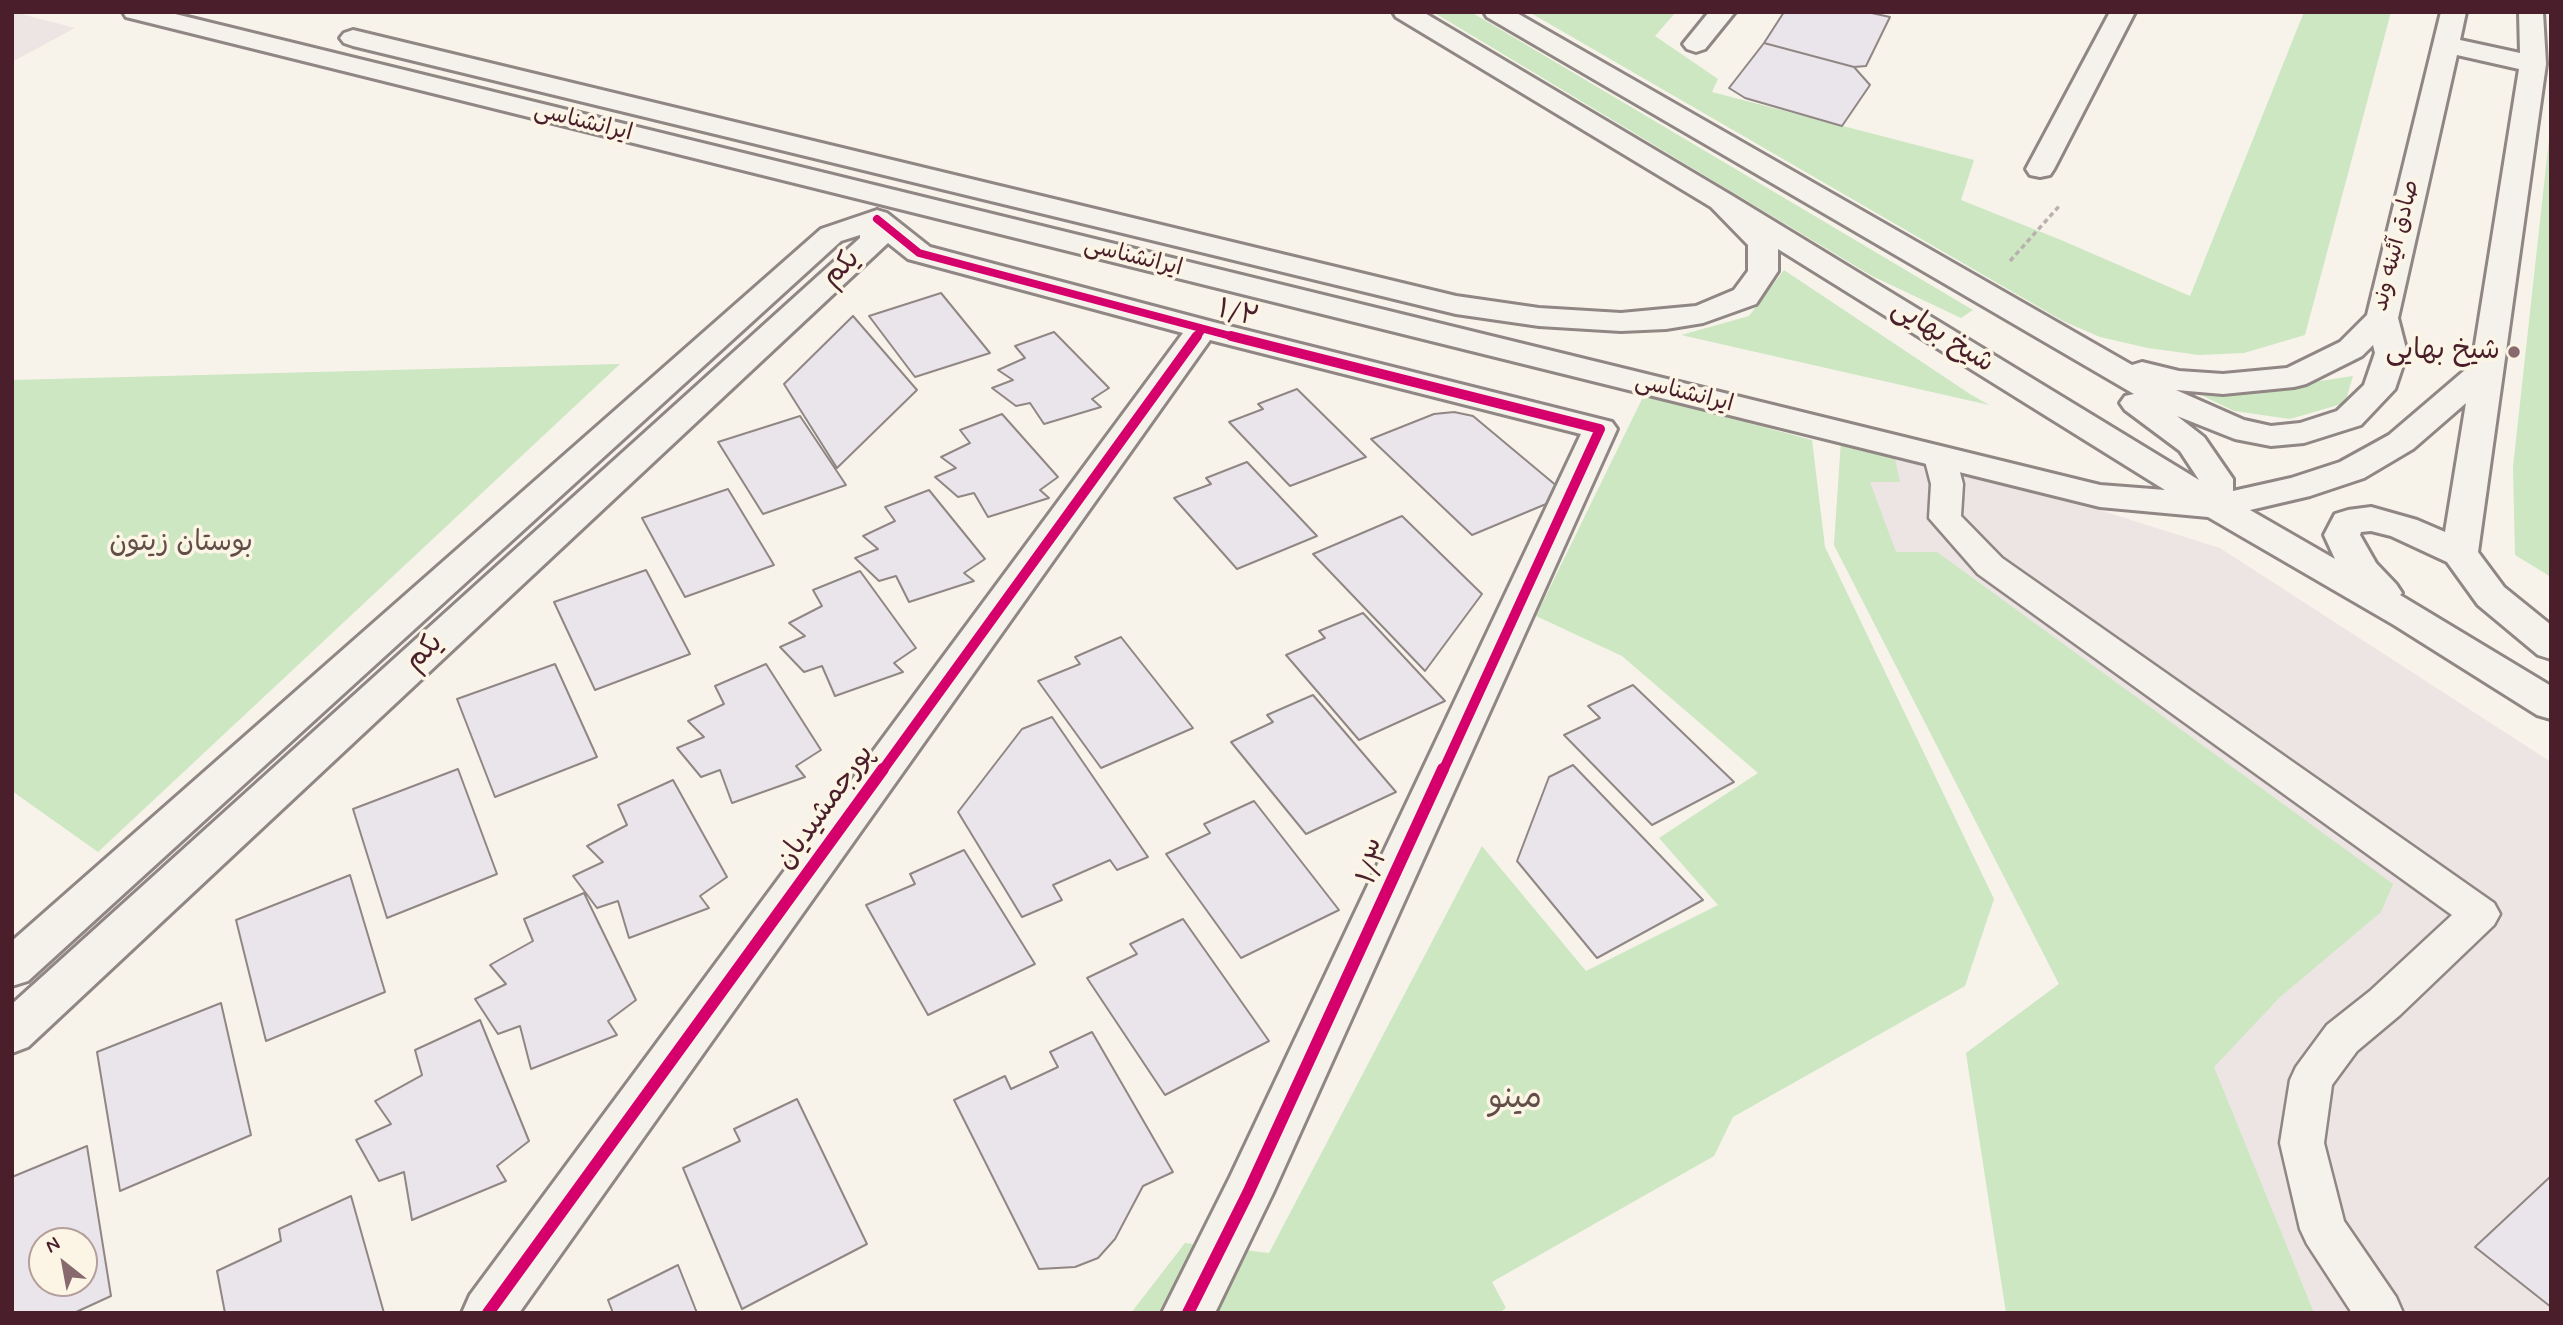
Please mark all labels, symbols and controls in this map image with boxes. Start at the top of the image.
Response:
street label: ایرانشناسی [531,97,635,149]
street label: صادق آئینه وند [2367,178,2427,314]
street label: ایرانشناسی [1081,232,1185,284]
street label: یکم [816,243,868,295]
street label: شیخ بهایی [1885,292,1999,382]
street label: ۱/۲ [1214,294,1262,336]
place label: شیخ بهایی [2386,335,2500,369]
marker: شیخ بهایی [2506,344,2522,360]
street label: ایرانشناسی [1632,368,1736,420]
park label: بوستان زیتون [109,527,253,561]
street label: یکم [399,627,451,679]
street label: پورجمشیدیان [770,739,882,877]
street label: ۱/۳ [1351,835,1401,891]
park label: مینو [1488,1080,1542,1120]
north arrow [28,1227,98,1297]
text: N [41,1231,65,1259]

